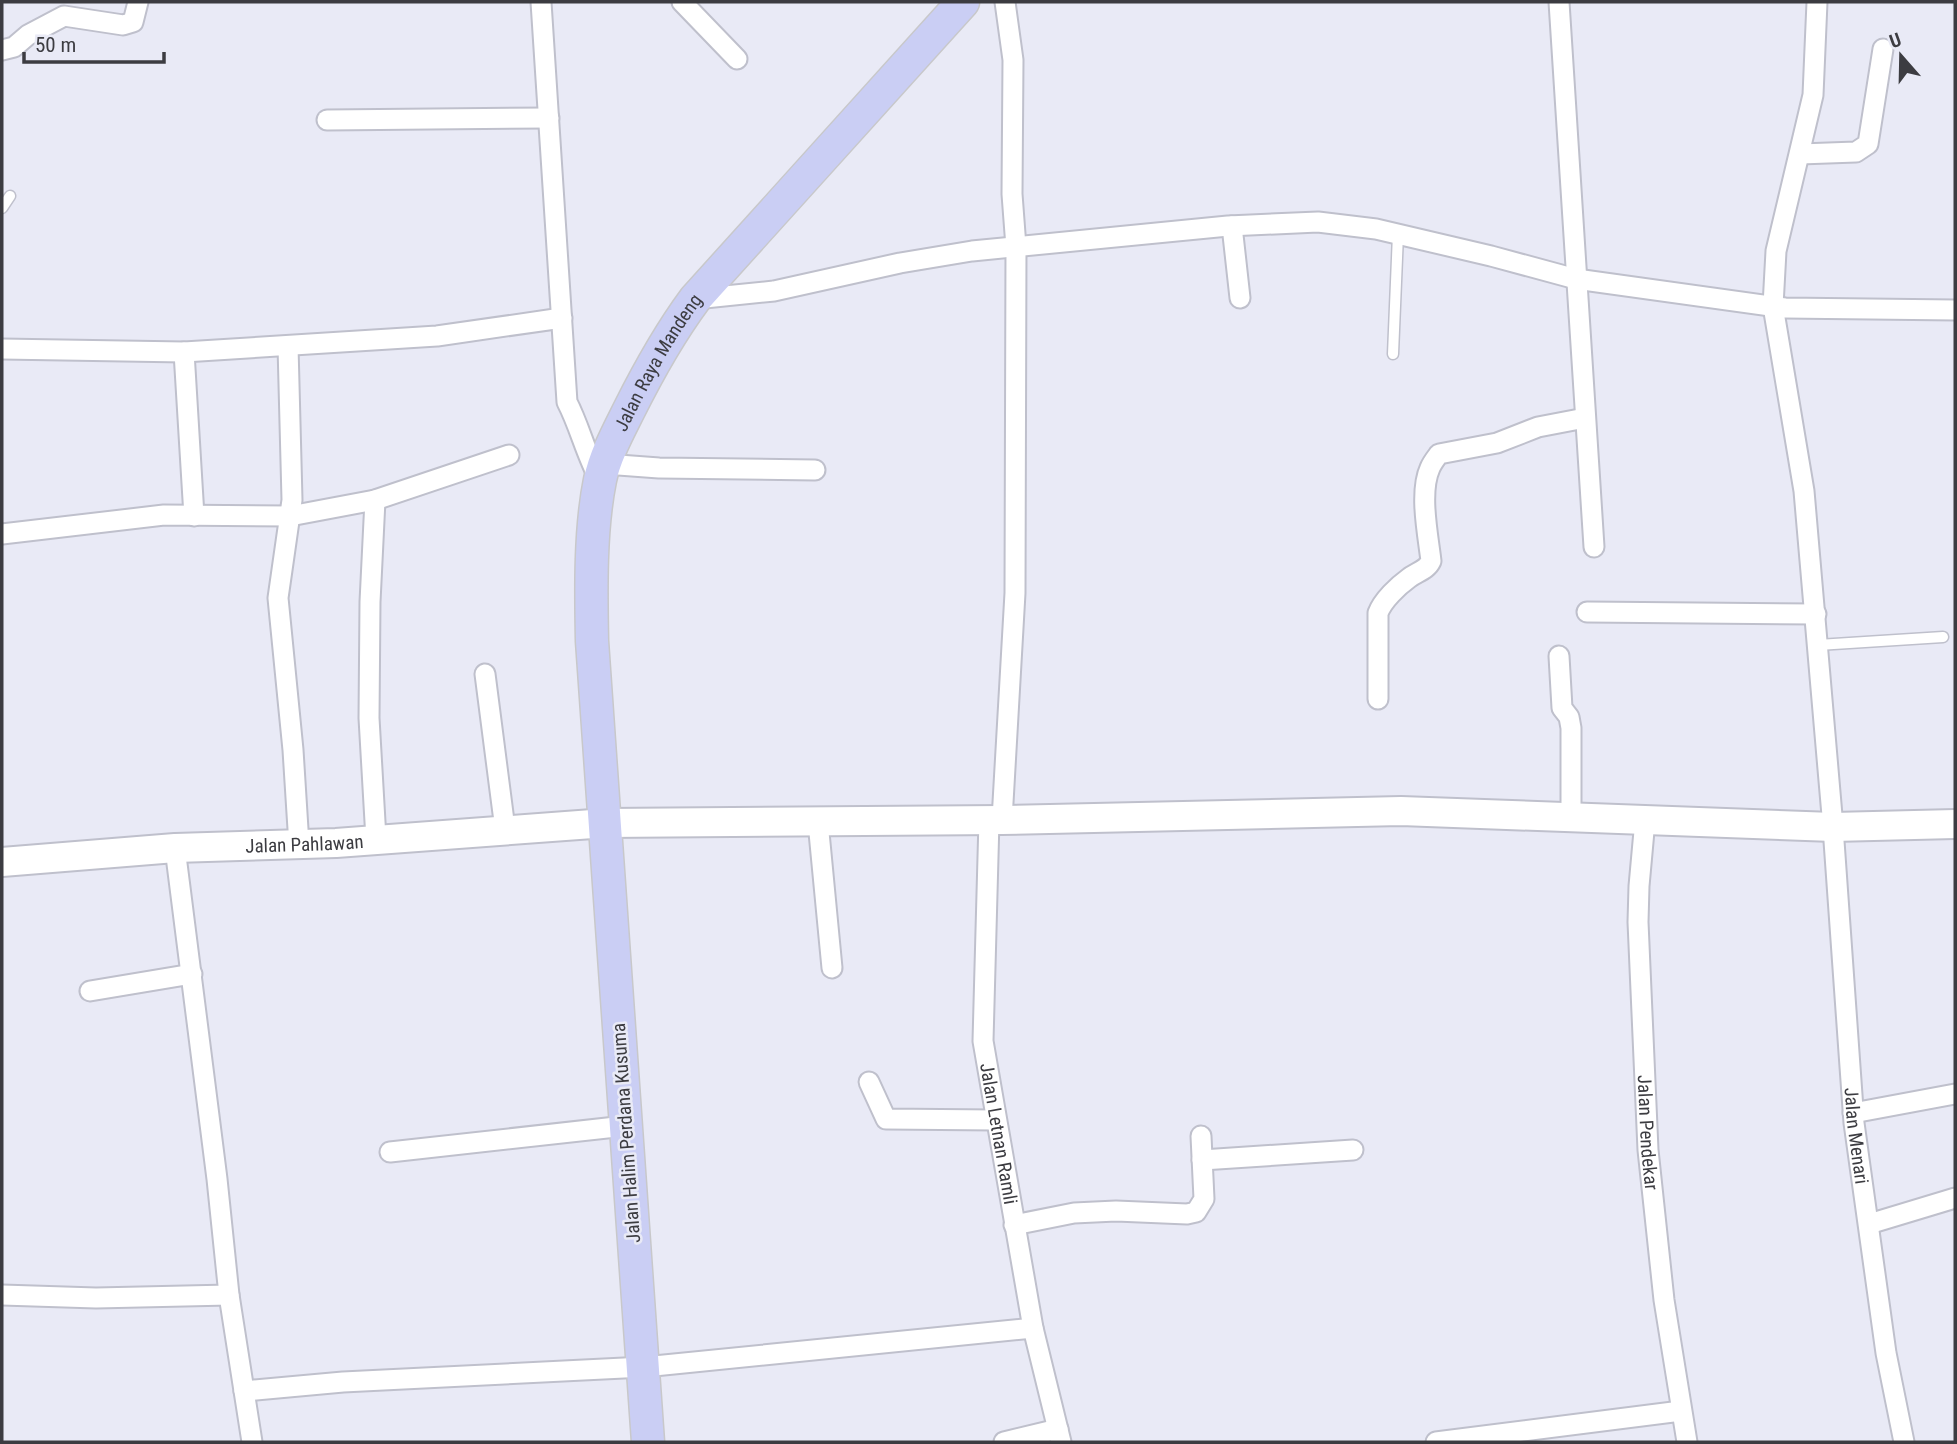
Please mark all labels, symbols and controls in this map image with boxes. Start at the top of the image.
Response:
scale bar [24,21,164,65]
north arrow [1866,21,1936,91]
text: U [1886,28,1904,53]
text: 50 m [35,33,76,57]
street label: Jalan Raya Mandeng [609,289,707,435]
street label: Jalan Pahlawan [245,830,364,857]
street label: Jalan Halim Perdana Kusuma [607,1022,645,1244]
street label: Jalan Letnan Ramli [976,1061,1023,1206]
street label: Jalan Pendekar [1633,1074,1664,1192]
street label: Jalan Menari [1840,1087,1874,1185]

